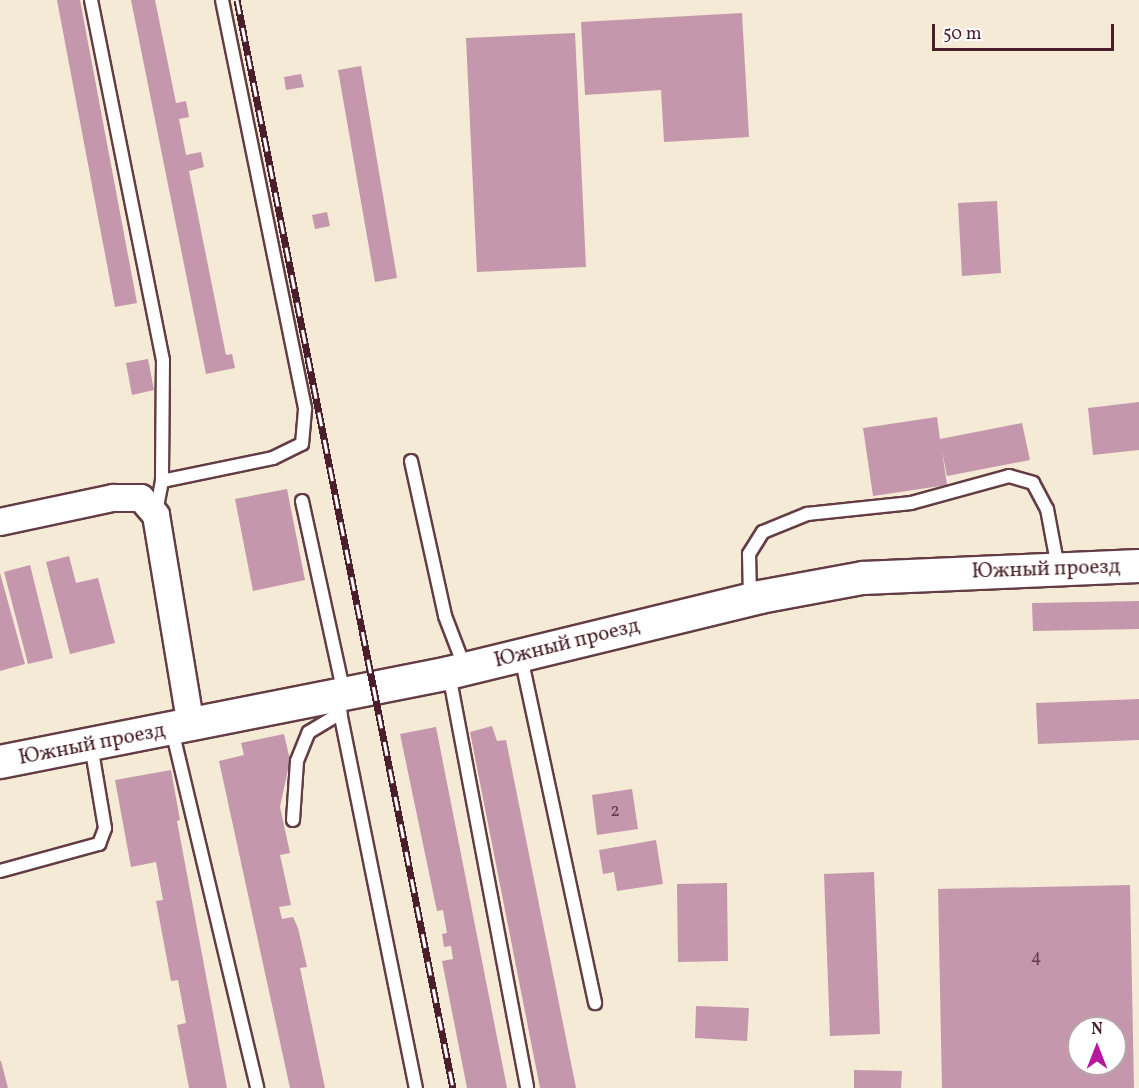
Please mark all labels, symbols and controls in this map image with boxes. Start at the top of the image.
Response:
scale bar [935,12,1116,50]
text: 50 m [943,22,982,47]
street label: Южный проезд [971,555,1121,585]
street label: Южный проезд [492,614,642,674]
street label: Южный проезд [16,718,168,772]
house number: 2 [610,801,620,823]
house number: 4 [1031,947,1041,969]
north arrow [1067,1016,1127,1076]
text: N [1091,1019,1103,1041]

